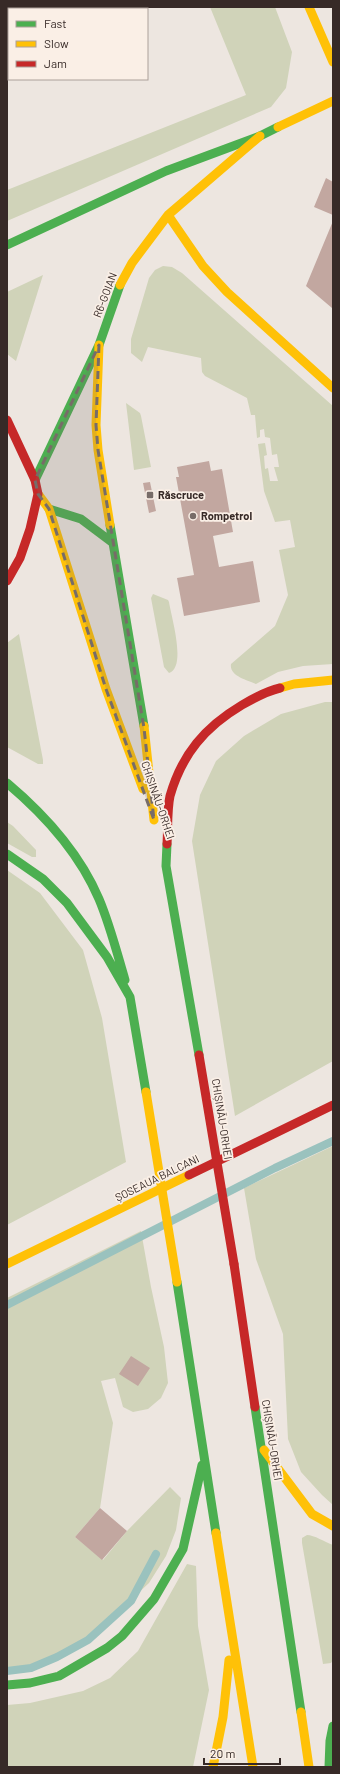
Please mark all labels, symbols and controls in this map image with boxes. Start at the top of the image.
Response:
legend [8,8,148,80]
text: Fast [44,16,67,30]
text: Slow [44,36,69,50]
text: Jam [44,56,67,70]
street label: R6-GOIAN [90,270,119,319]
place label: Răscruce [158,488,204,501]
marker: Răscruce [145,490,155,500]
place label: Rompetrol [201,509,252,522]
marker: Rompetrol [188,511,198,521]
street label: CHIȘINĂU-ORHEI [139,759,178,841]
street label: CHIȘINĂU-ORHEI [210,1078,235,1160]
street label: ȘOSEAUA BALCANI [113,1152,201,1204]
street label: CHIȘINĂU-ORHEI [260,1399,285,1481]
scale bar [204,1740,280,1766]
text: 20 m [210,1746,236,1760]

